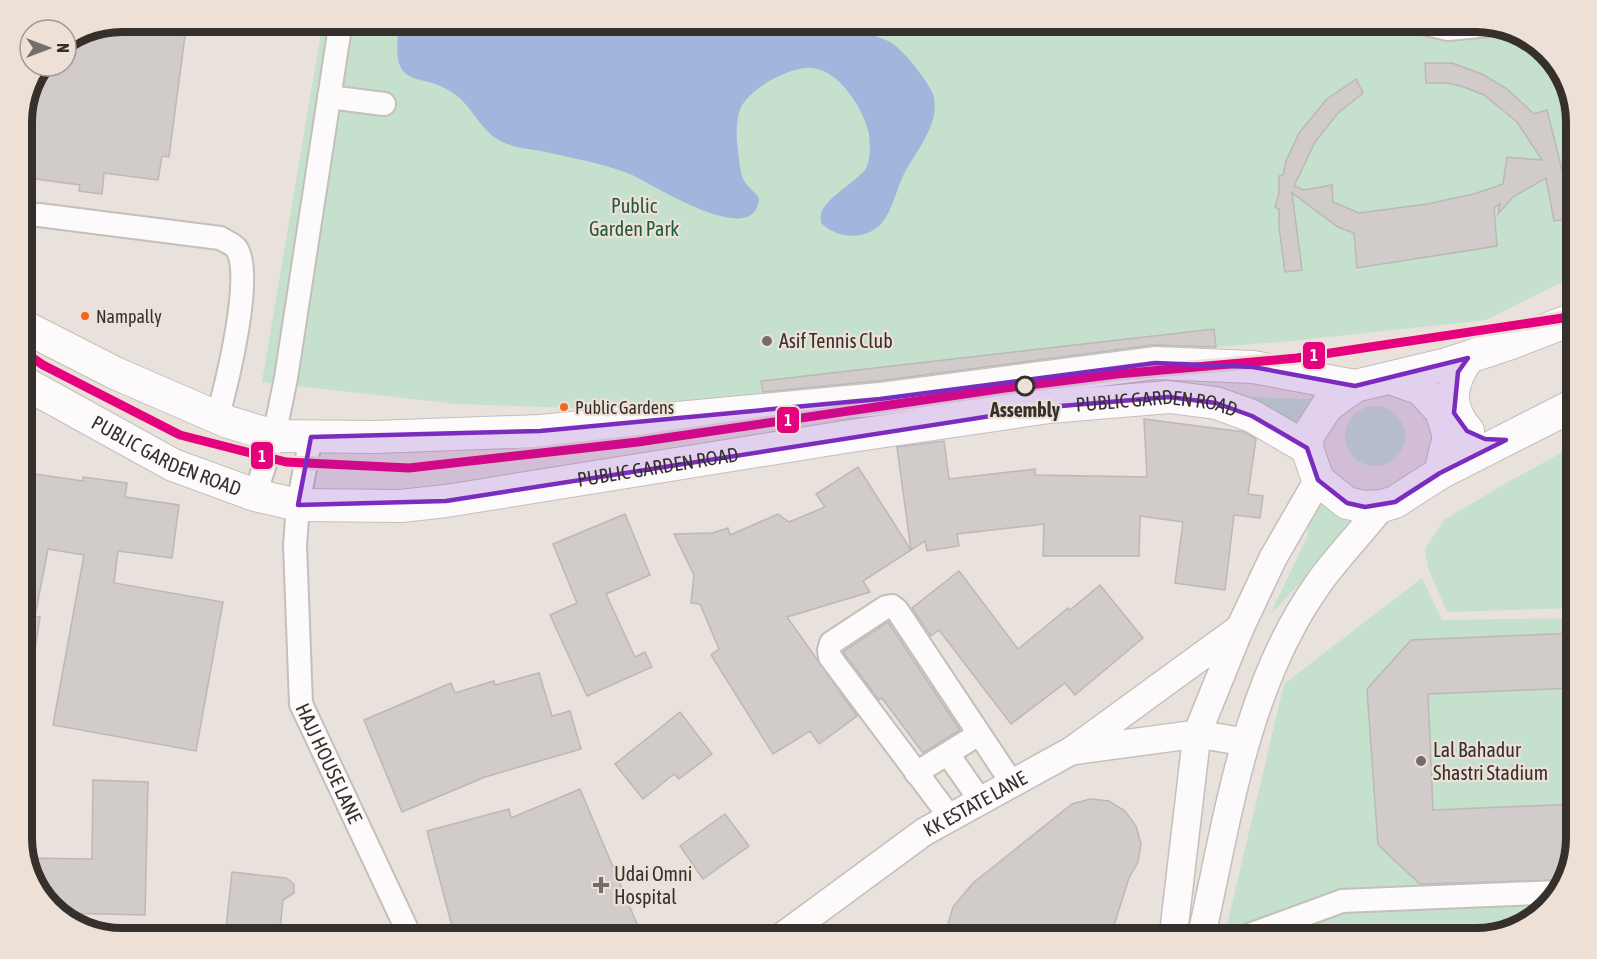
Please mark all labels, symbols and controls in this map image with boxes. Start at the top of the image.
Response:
north arrow [18,18,78,78]
text: N [54,43,72,53]
park label: Public Garden Park [589,194,679,240]
place label: Nampally [96,306,162,327]
marker: Nampally [79,310,91,322]
place label: Asif Tennis Club [779,329,893,352]
marker: Asif Tennis Club [760,334,774,348]
line badge: 1 [1302,341,1326,370]
text: 1 [1310,346,1318,364]
marker: Assembly [1015,376,1035,396]
street label: PUBLIC GARDEN ROAD [1075,385,1241,421]
place label: Public Gardens [575,397,674,418]
place label: Assembly [989,398,1061,421]
marker: Public Gardens [558,401,570,413]
line badge: 1 [776,406,800,434]
street label: PUBLIC GARDEN ROAD [88,410,245,500]
text: 1 [784,411,792,429]
line badge: 1 [250,441,274,470]
street label: PUBLIC GARDEN ROAD [576,442,740,491]
text: 1 [258,447,266,465]
street label: HAJJ HOUSE LANE [291,700,368,827]
place label: Lal Bahadur Shastri Stadium [1433,738,1548,784]
marker: Lal Bahadur Shastri Stadium [1414,754,1428,768]
street label: KK ESTATE LANE [919,766,1031,841]
place label: Udai Omni Hospital [614,862,692,908]
marker: Udai Omni Hospital [592,876,610,894]

